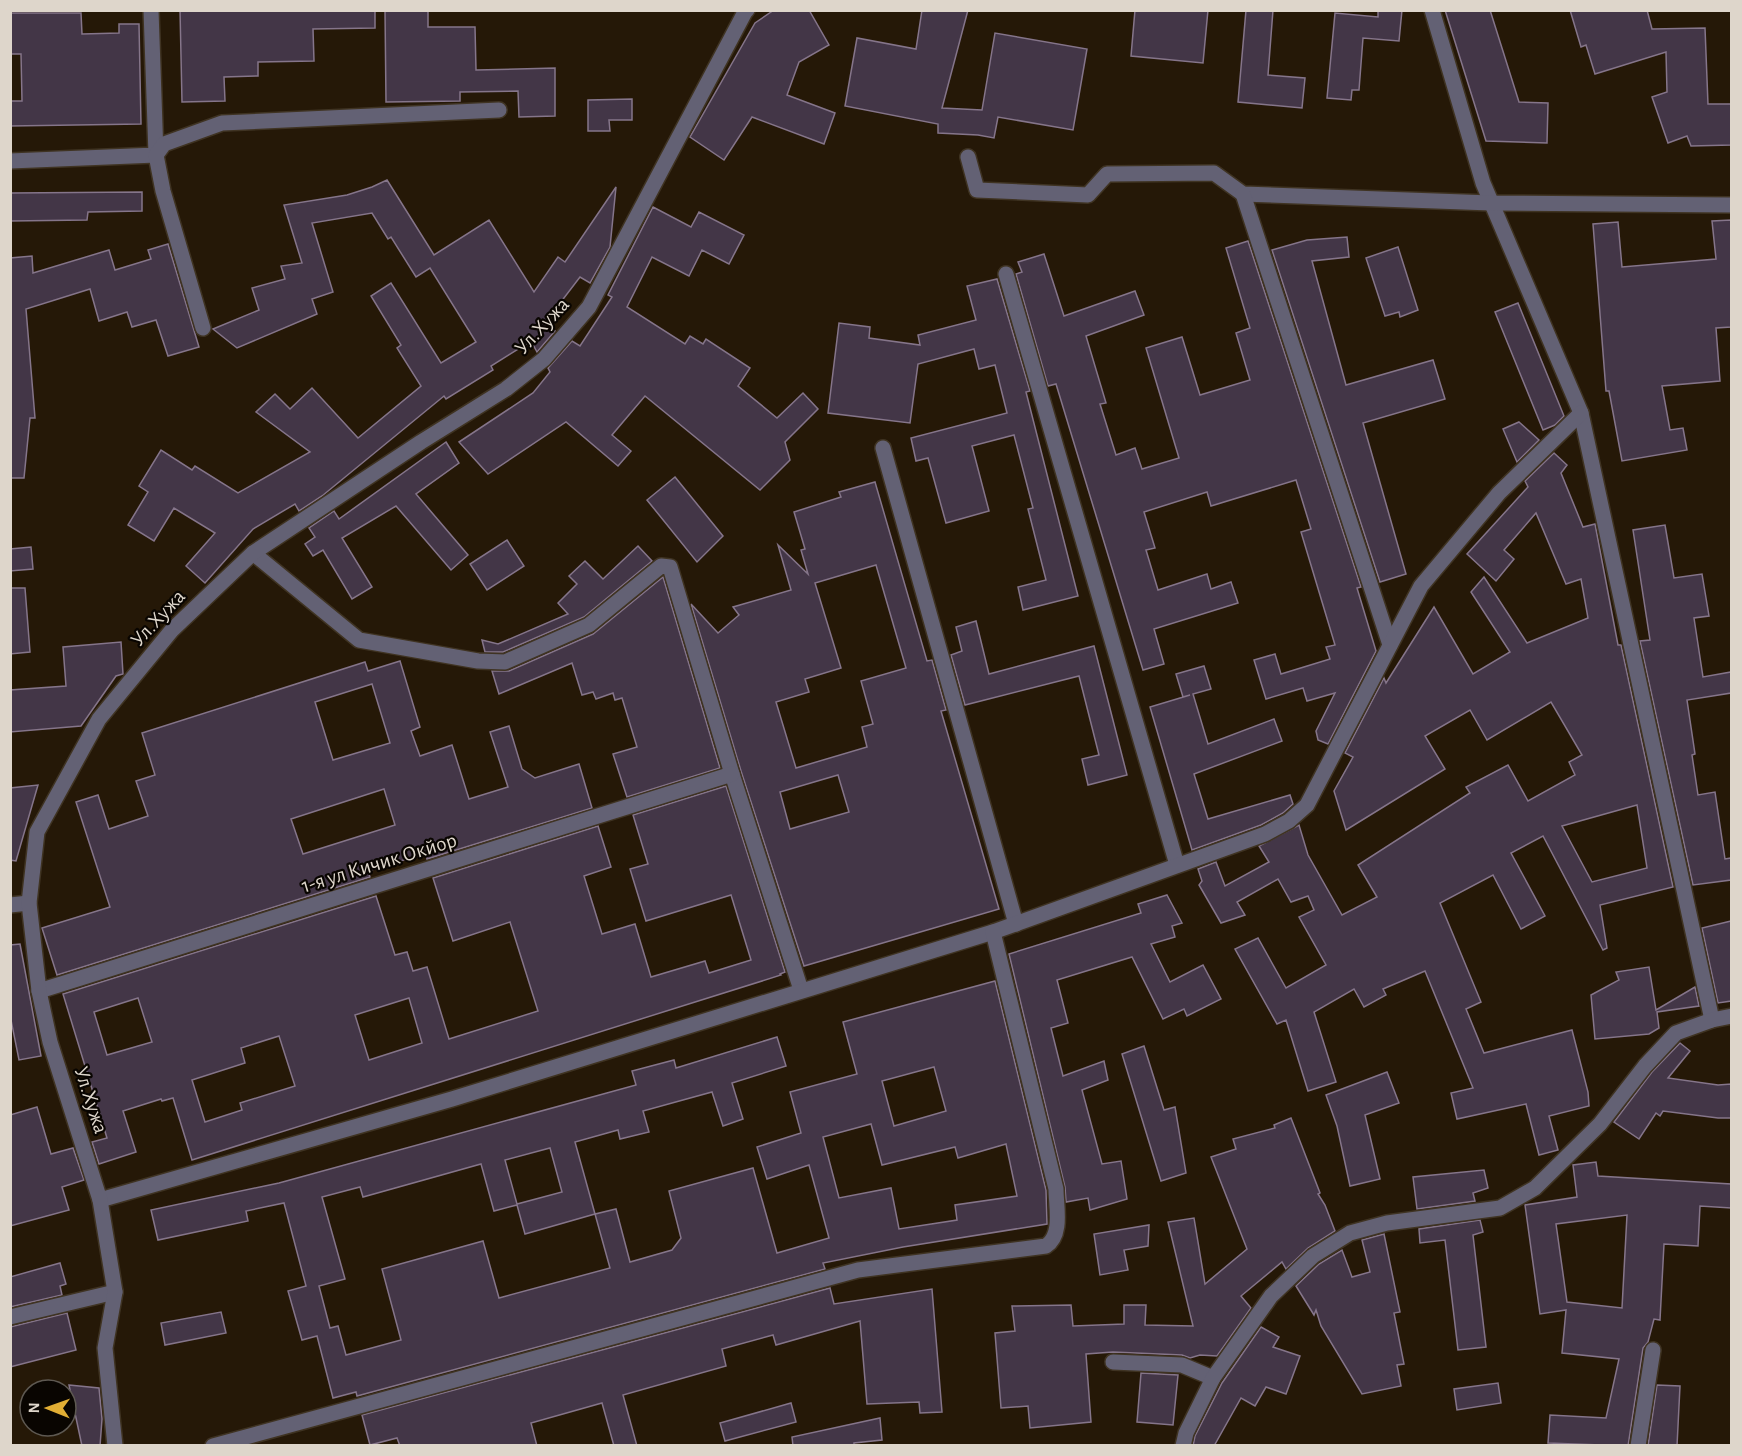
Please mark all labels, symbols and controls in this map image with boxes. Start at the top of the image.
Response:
street label: Ул.Хужа [511,293,573,358]
street label: Ул.Хужа [127,585,189,650]
street label: 1-я ул Кичик Окйор [299,829,459,897]
street label: Ул.Хужа [70,1064,112,1136]
north arrow [18,1378,78,1438]
text: N [26,1402,42,1413]

